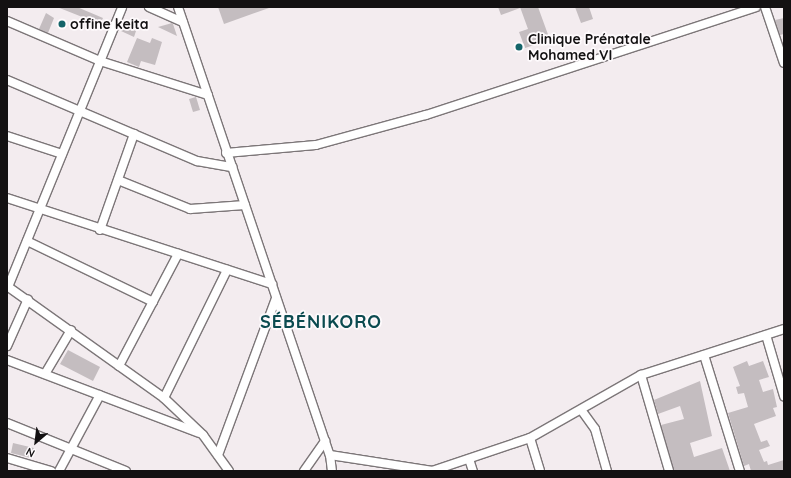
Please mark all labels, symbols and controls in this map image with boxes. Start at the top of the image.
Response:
place label: offine keita [70,16,149,32]
marker: offine keita [57,19,67,29]
place label: Clinique Prénatale Mohamed VI [528,31,651,64]
marker: Clinique Prénatale Mohamed VI [513,41,525,53]
district label: SÉBÉNIKORO [260,311,382,333]
north arrow [16,422,56,462]
text: N [24,445,37,461]

